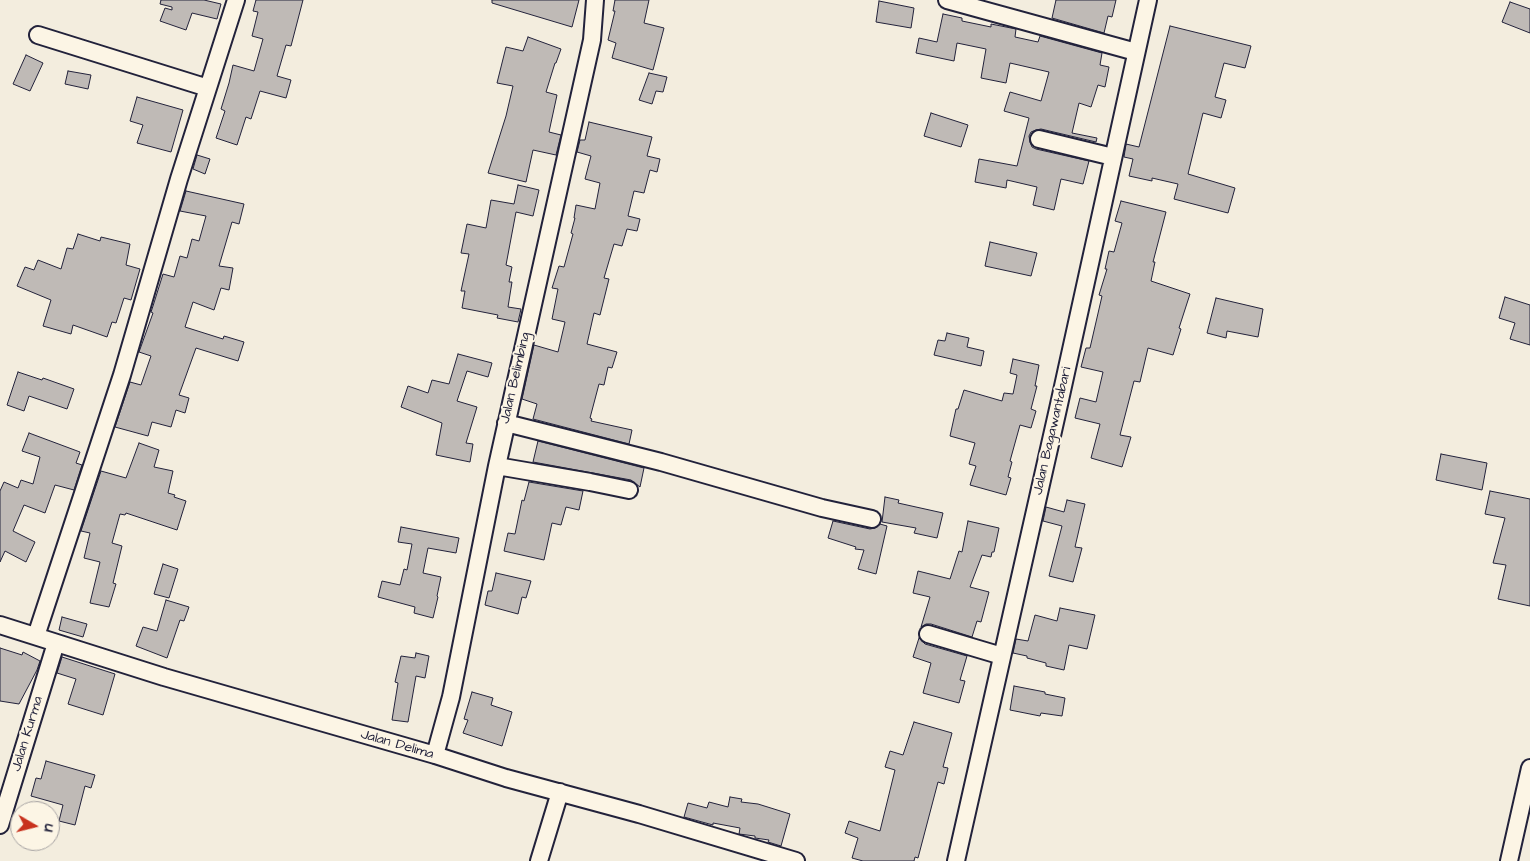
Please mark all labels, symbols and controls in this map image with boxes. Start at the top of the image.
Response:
street label: Jalan Belimbing [497,331,535,425]
street label: Jalan Bagawantabari [1030,365,1076,497]
street label: Jalan Kurma [9,694,47,774]
street label: Jalan Delima [358,727,436,763]
north arrow [10,801,60,851]
text: U [38,823,59,833]

